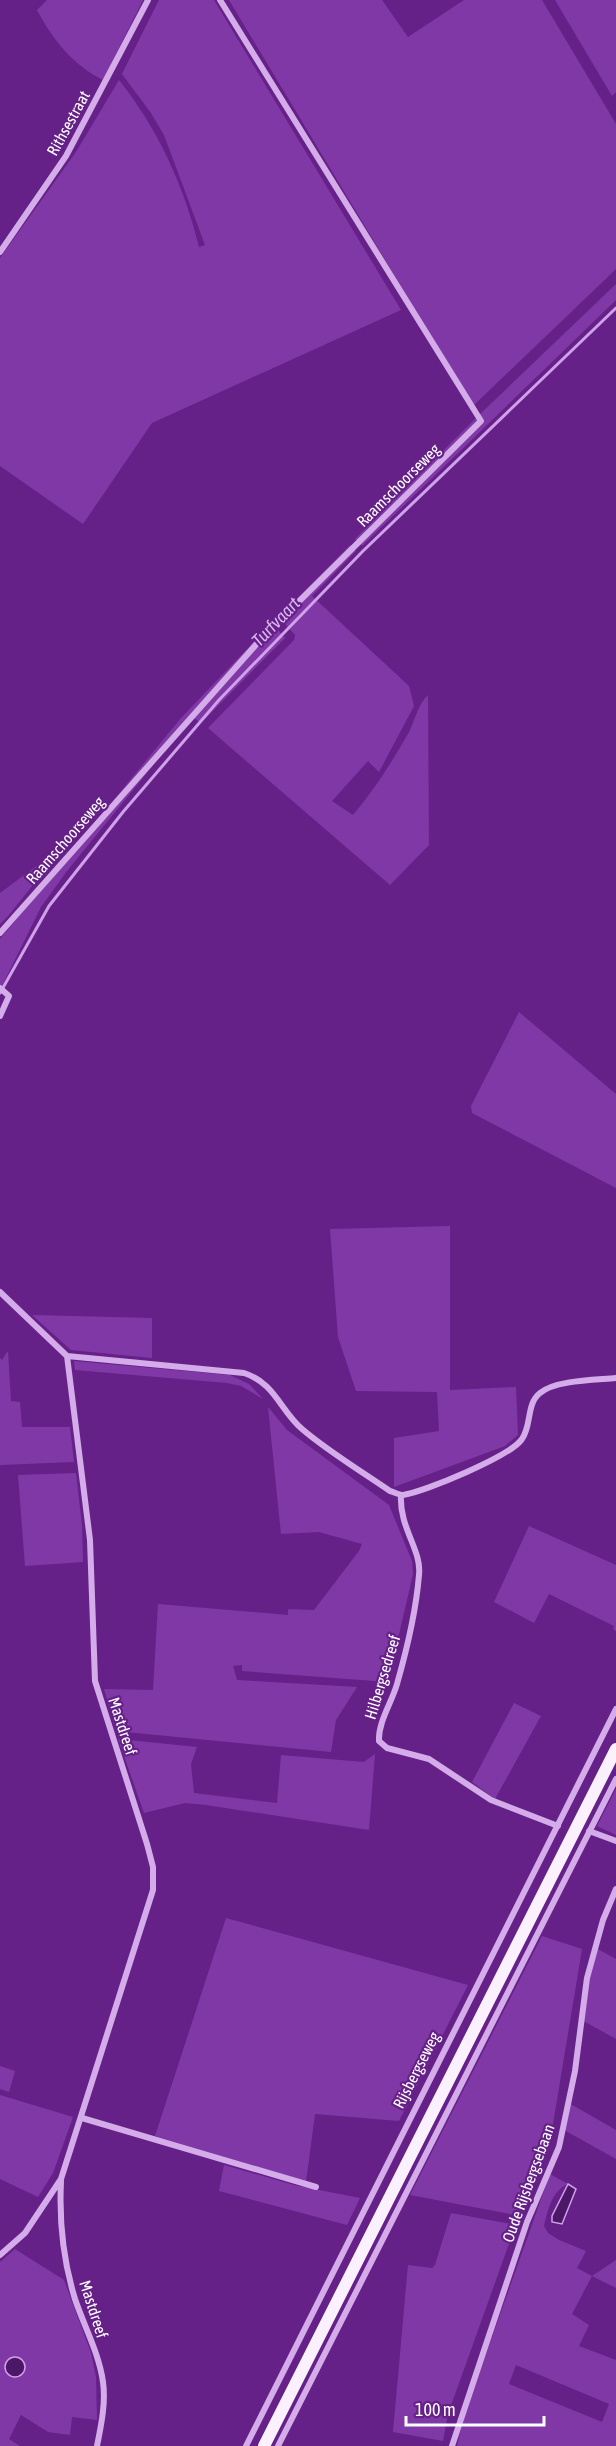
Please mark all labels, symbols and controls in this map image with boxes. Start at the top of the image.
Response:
street label: Rithsestraat [43,87,93,158]
street label: Raamschoorseweg [353,440,444,531]
water label: Turfvaart [247,592,305,651]
street label: Raamschoorseweg [22,793,109,888]
street label: Hilbergsedreef [361,1632,404,1722]
street label: Mastdreef [105,1695,141,1758]
street label: Rijsbergseweg [389,2029,444,2112]
street label: Oude Rijsbergsebaan [498,2122,559,2245]
street label: Mastdreef [76,2278,112,2341]
scale bar [406,2389,544,2427]
text: 100 m [415,2399,456,2420]

